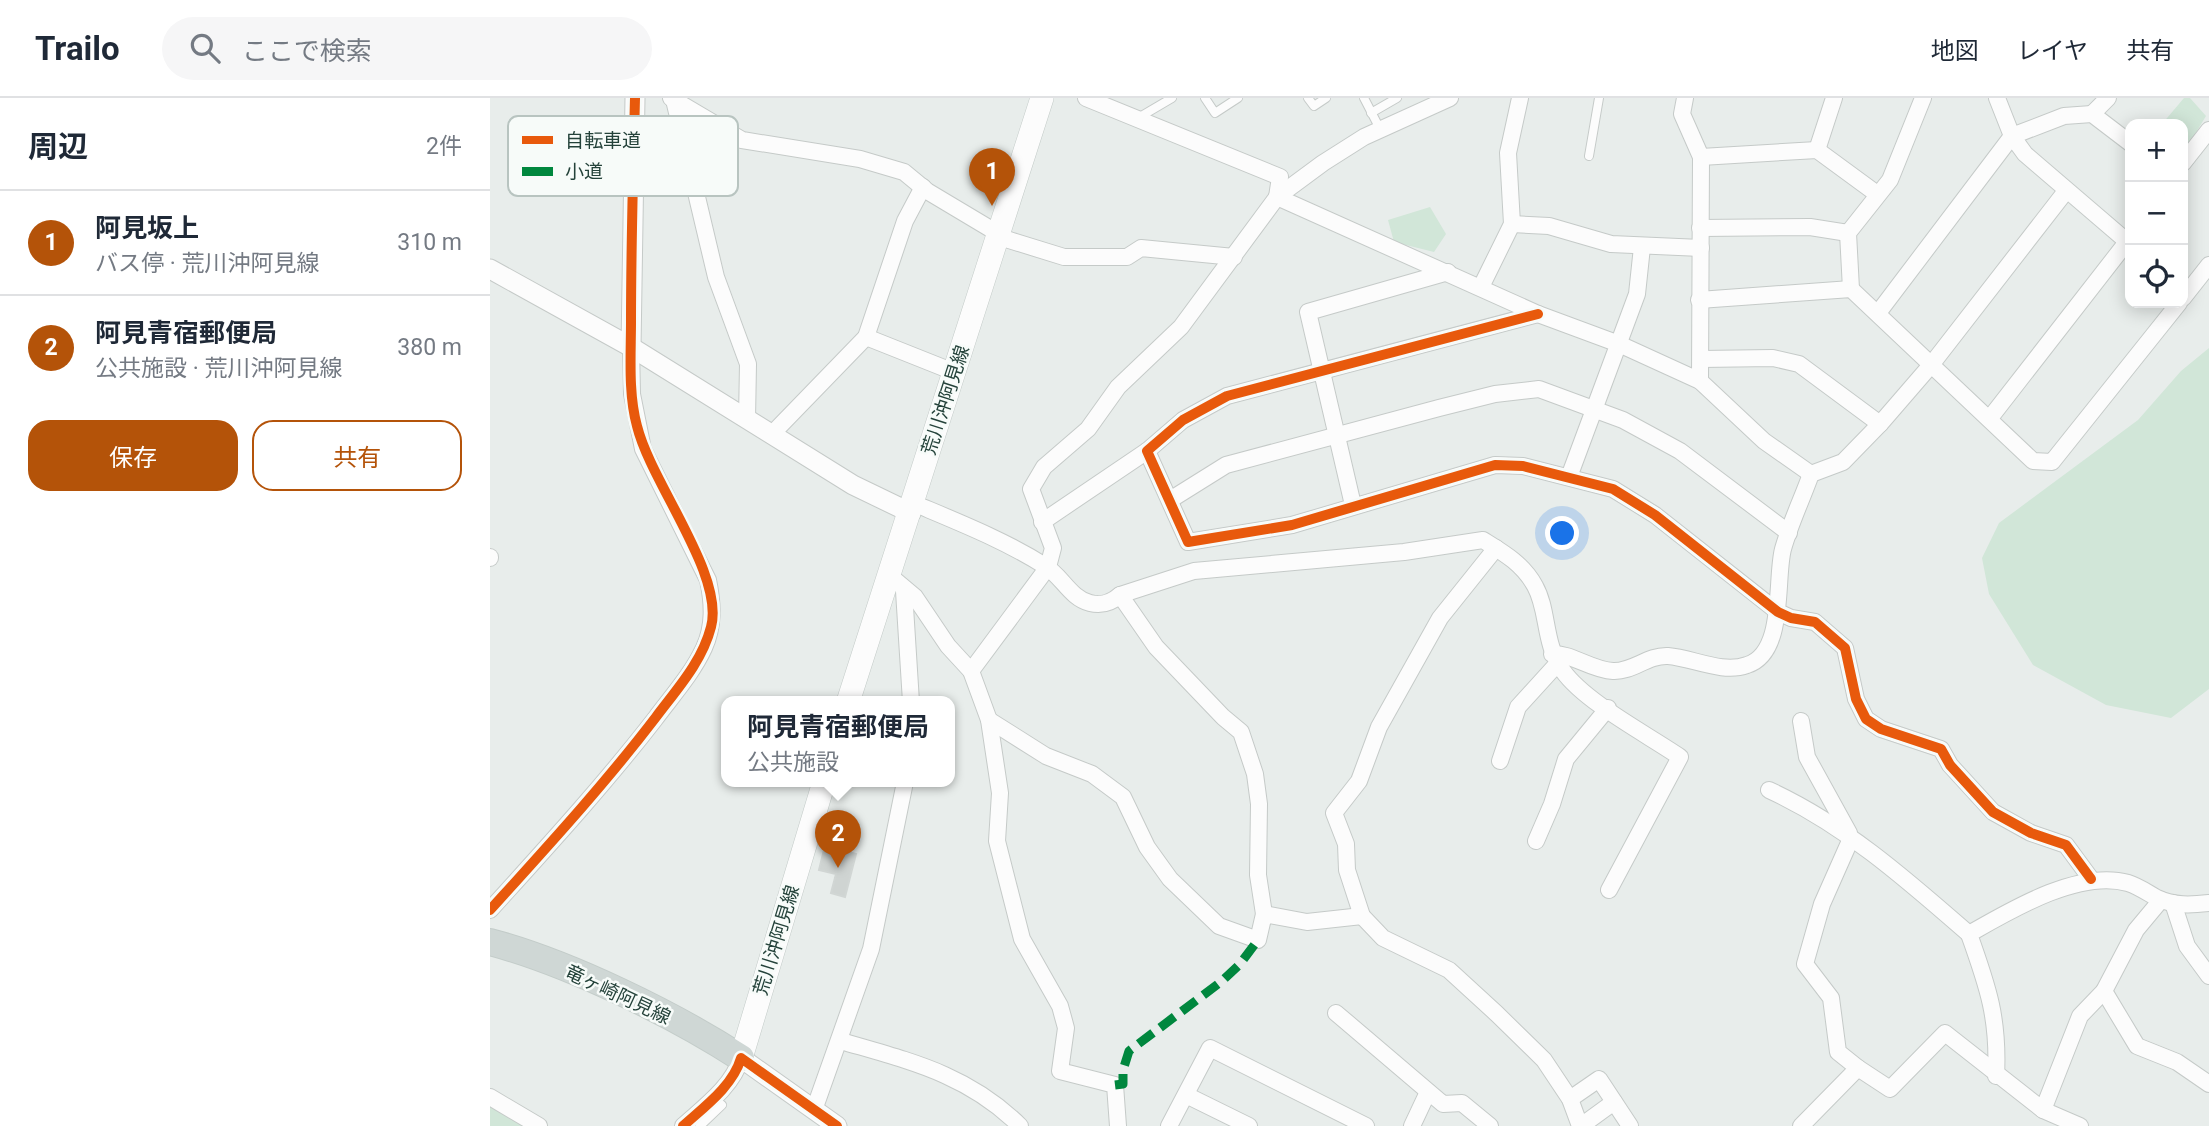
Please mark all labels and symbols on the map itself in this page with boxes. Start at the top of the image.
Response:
legend [508,116,738,196]
text: 自転車道 [565,129,641,152]
pin: 1 [969,148,1015,206]
text: 小道 [565,160,603,183]
street label: 荒川沖阿見線 [917,342,974,458]
your location [1545,516,1579,550]
pin: 2 [815,810,861,868]
street label: 荒川沖阿見線 [749,882,804,998]
street label: 竜ヶ崎阿見線 [561,960,674,1029]

